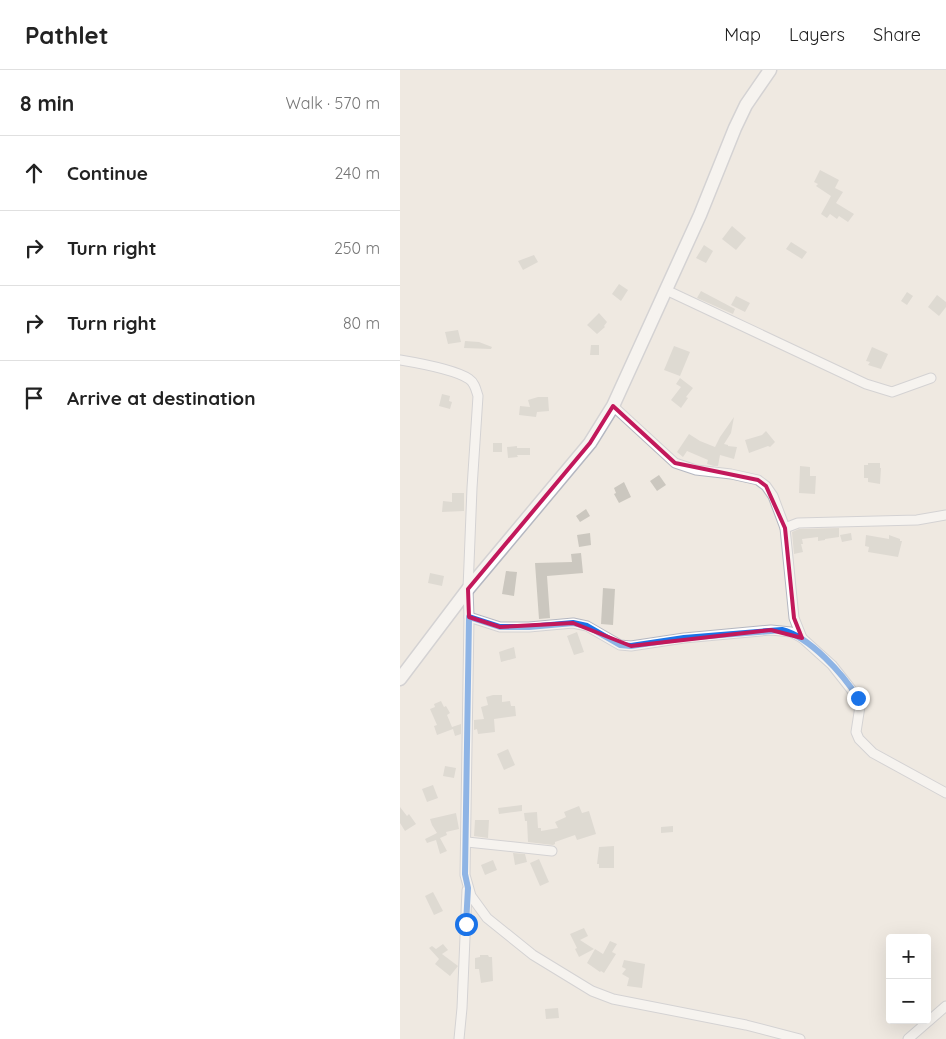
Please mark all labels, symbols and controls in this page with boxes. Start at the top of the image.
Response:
text: Pathlet [25,20,109,50]
text: Map [724,23,761,46]
text: Layers [789,23,845,46]
text: Share [873,23,921,46]
text: 8 min [20,90,74,116]
text: Walk · 570 m [285,93,380,113]
icon: ahead [20,159,48,187]
text: Continue [67,161,148,185]
text: 240 m [334,163,380,183]
icon: right [20,234,48,262]
text: Turn right [67,236,156,260]
text: 250 m [334,238,380,258]
icon: right [20,309,48,337]
text: Turn right [67,311,156,335]
text: 80 m [343,313,380,333]
icon: arrive [20,384,48,412]
text: Arrive at destination [67,386,256,410]
route end [847,687,870,710]
route start [455,913,478,936]
map controls [886,934,931,1024]
button: + [886,934,931,979]
button: − [886,979,931,1024]

